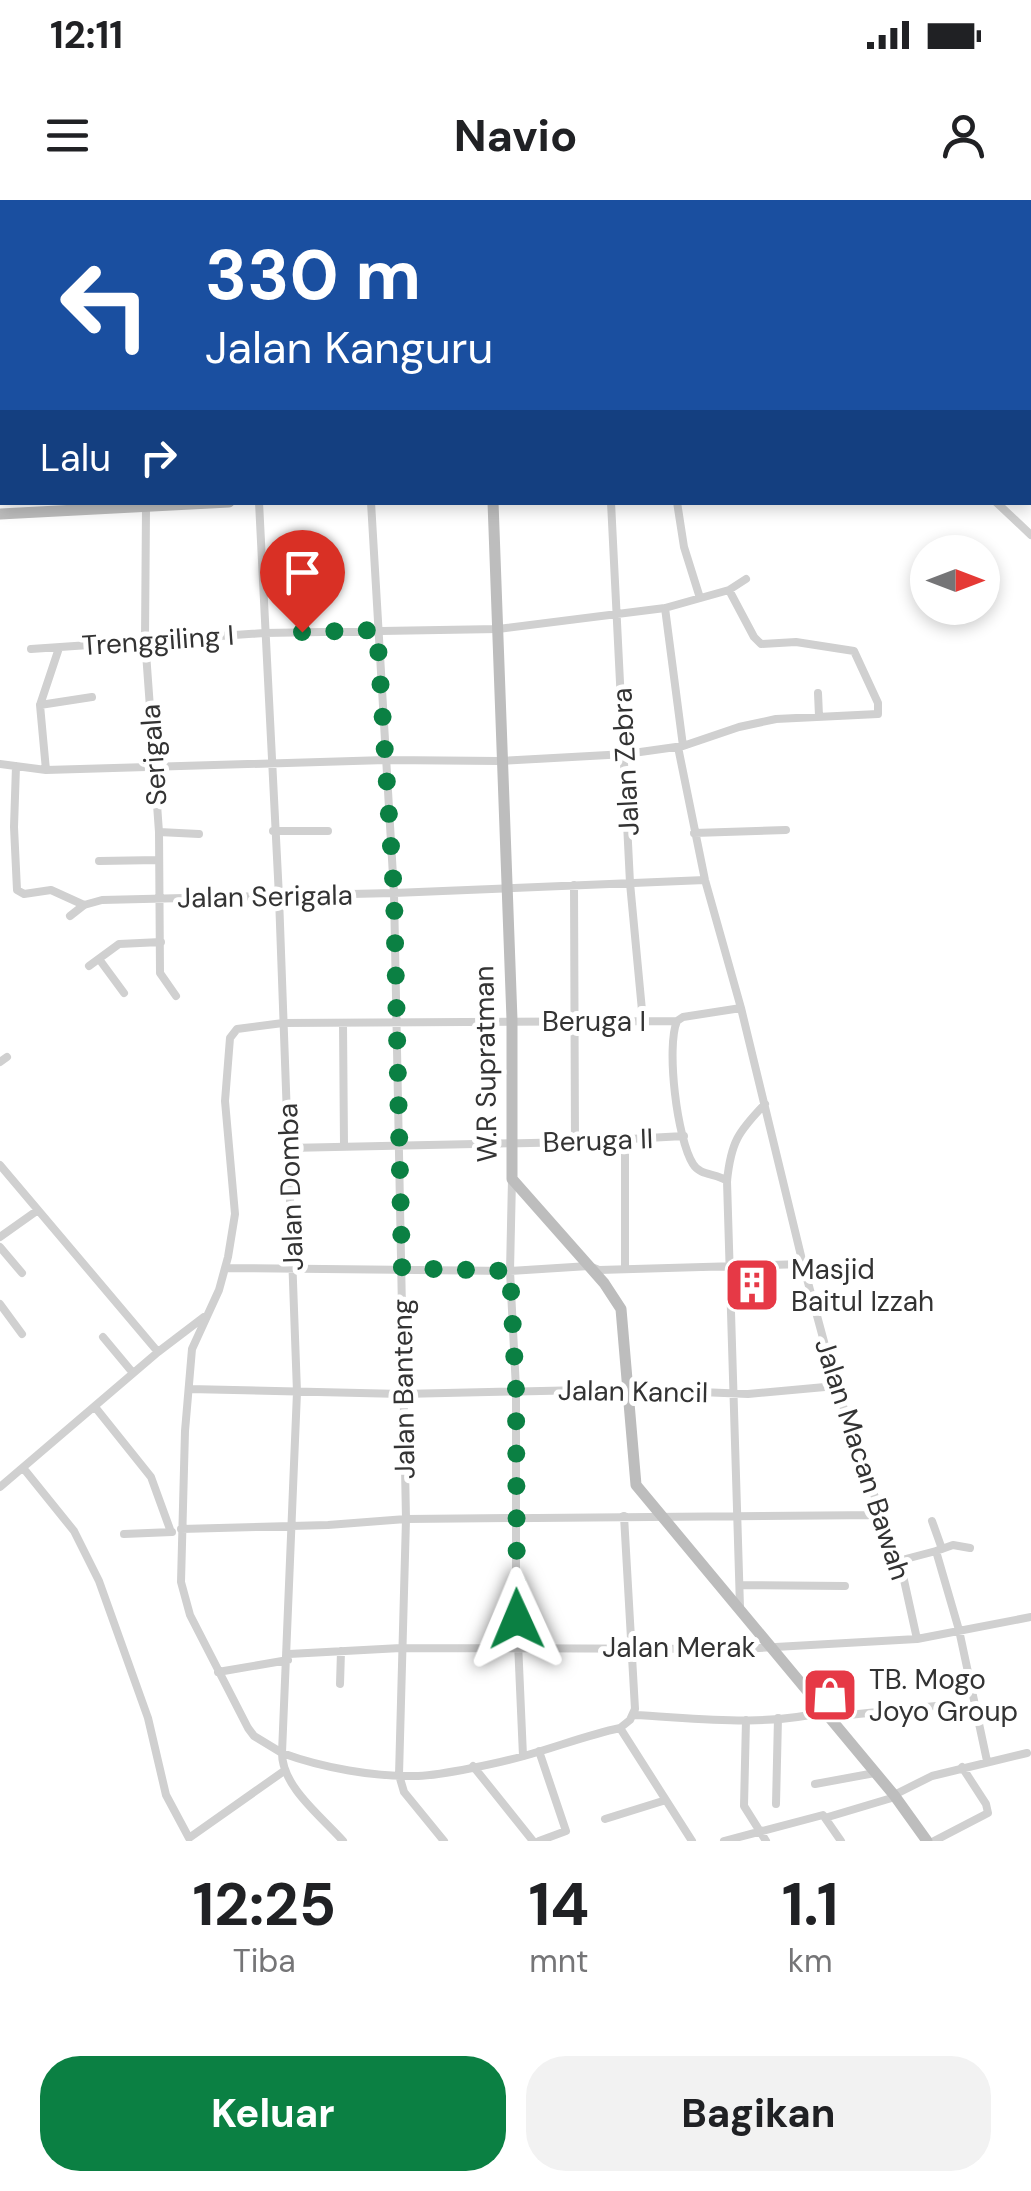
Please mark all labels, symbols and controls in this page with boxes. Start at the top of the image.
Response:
text: 12:11 [50,10,123,60]
text: Navio [454,106,577,165]
icon: menu [40,108,95,163]
icon: person [936,108,991,163]
text: 330 m [205,230,421,321]
icon: left [40,240,170,370]
text: Jalan Kanguru [205,318,493,377]
icon: right [131,430,186,485]
text: Lalu [40,433,111,483]
pin [260,530,345,633]
north arrow [910,535,1000,625]
map controls [910,535,1000,625]
icon: arrive [275,545,330,600]
street label: Trenggiling I [81,617,235,664]
street label: Jalan Zebra [603,687,648,837]
street label: Serigala [132,703,175,807]
street label: Jalan Serigala [177,876,353,917]
street label: W.R Supratman [465,965,506,1163]
street label: Beruga I [542,1003,646,1040]
street label: Jalan Domba [269,1102,312,1271]
street label: Beruga II [542,1120,654,1161]
place label: Masjid Baitul Izzah [791,1251,934,1320]
building icon: Masjid Baitul Izzah [722,1255,782,1315]
street label: Jalan Banteng [383,1298,424,1480]
street label: Jalan Macan Bawah [806,1334,919,1585]
street label: Jalan Kancil [558,1372,708,1411]
position arrow [465,1567,569,1671]
street label: Jalan Merak [602,1629,756,1666]
place label: TB. Mogo Joyo Group [869,1661,1018,1730]
shop icon: TB. Mogo Joyo Group [800,1665,860,1725]
text: 12:25 [192,1865,336,1944]
text: 14 [528,1865,589,1944]
text: 1.1 [782,1865,839,1944]
text: Tiba [233,1940,296,1982]
text: mnt [529,1940,589,1982]
text: km [788,1940,832,1982]
button: Keluar [40,2056,506,2171]
button: Bagikan [526,2056,991,2171]

